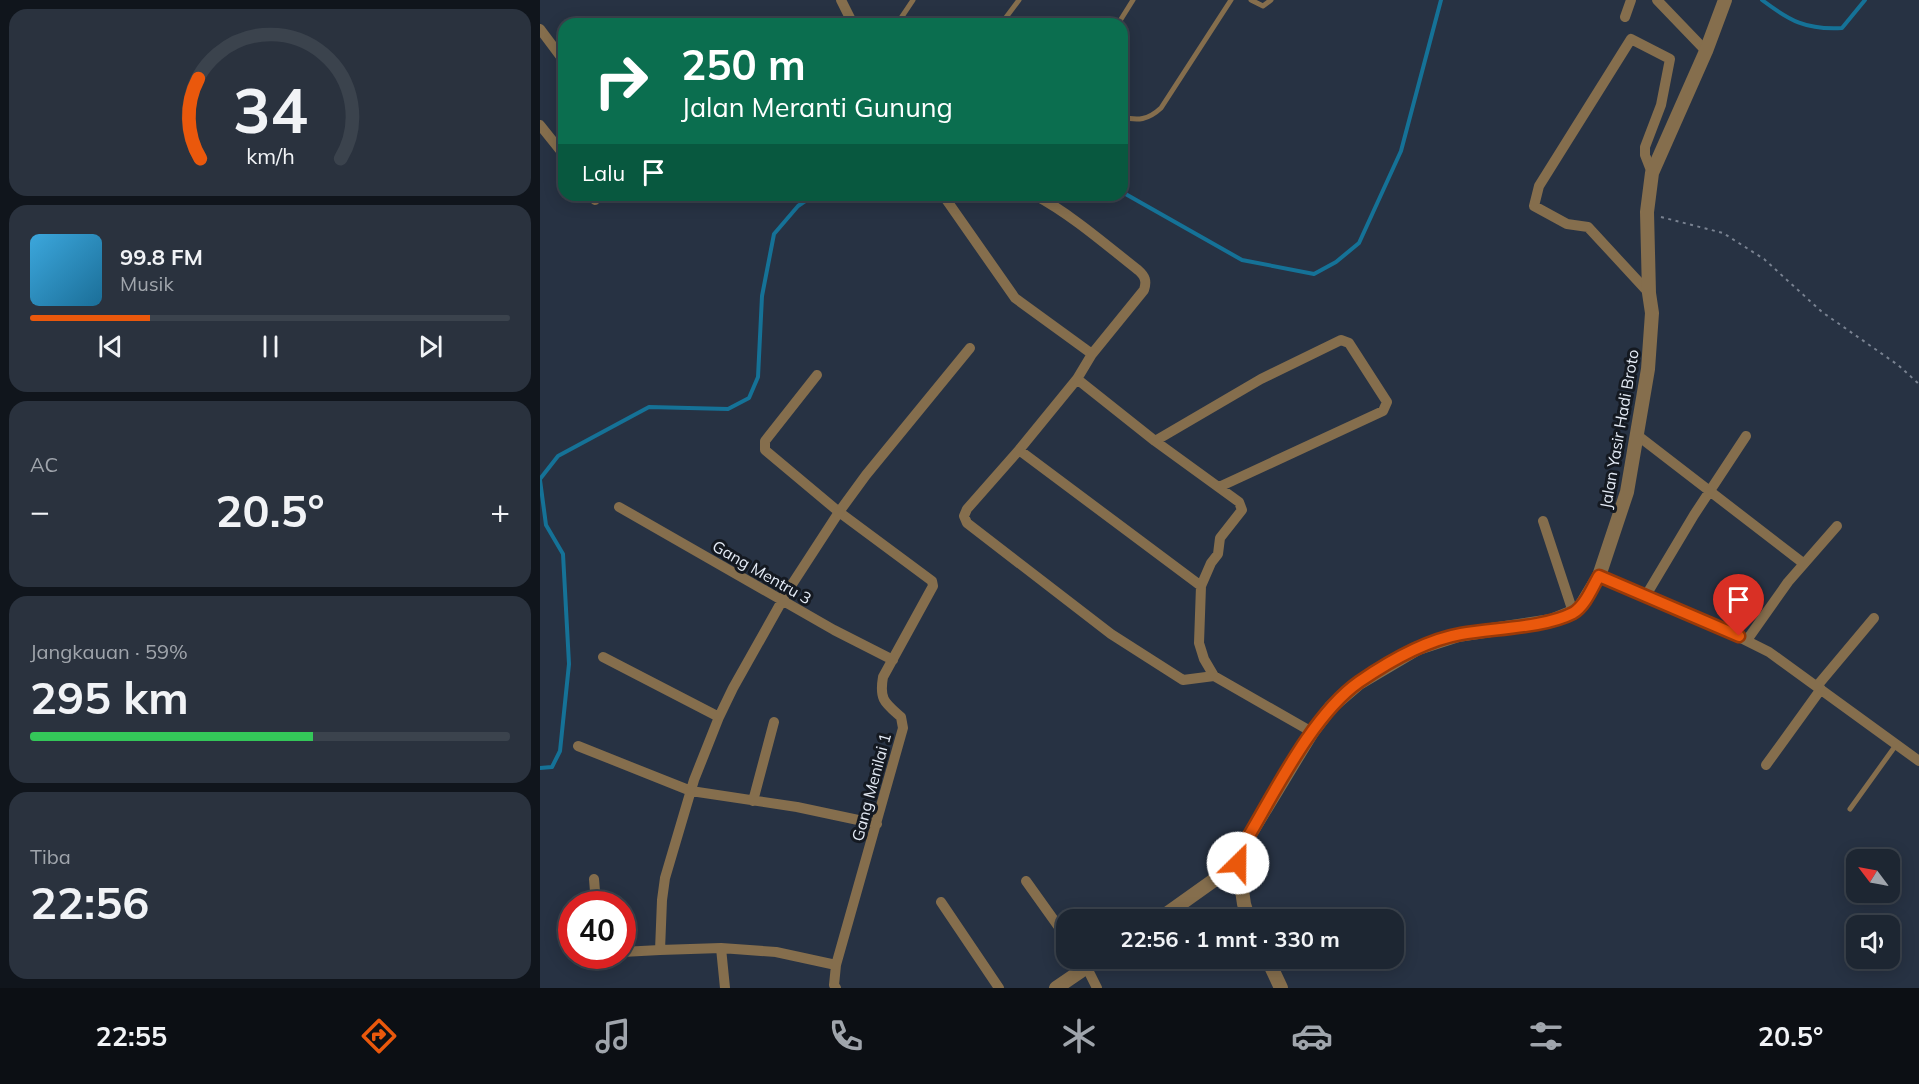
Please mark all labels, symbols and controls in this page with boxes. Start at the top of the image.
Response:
text: 250 m [681,38,806,91]
icon: right [582,42,660,120]
text: 34 [233,71,307,150]
text: Jalan Meranti Gunung [681,90,953,124]
text: km/h [246,143,294,170]
icon: arrive [637,156,670,189]
text: Lalu [582,159,625,187]
text: 99.8 FM [120,243,203,271]
text: Musik [120,271,174,296]
icon: previous [94,330,127,363]
icon: pause [254,330,287,363]
icon: next [414,330,447,363]
street label: Jalan Yasir Hadi Broto [1595,348,1643,510]
text: AC [30,452,58,477]
text: 20.5° [215,482,325,538]
text: − [30,490,50,531]
text: + [490,490,510,531]
street label: Gang Mentru 3 [709,536,815,608]
pin [1713,574,1764,636]
icon: arrive [1722,583,1755,616]
text: Jangkauan · 59% [30,639,188,664]
text: 295 km [30,669,189,725]
street label: Gang Menilai 1 [847,731,895,843]
position arrow [1206,831,1270,895]
text: Tiba [30,844,71,869]
north arrow [1846,849,1900,903]
map controls [1846,849,1900,969]
text: 22:56 [30,874,149,930]
speed limit sign: 40 [558,891,636,969]
button: sound [1846,915,1900,969]
text: 22:56 · 1 mnt · 330 m [1120,925,1340,953]
icon: directions [358,1015,400,1057]
icon: music [592,1015,634,1057]
icon: phone [825,1015,867,1057]
icon: climate [1058,1015,1100,1057]
icon: car [1291,1015,1333,1057]
icon: filters [1525,1015,1567,1057]
text: 22:55 [96,1019,167,1053]
text: 20.5° [1758,1019,1823,1053]

